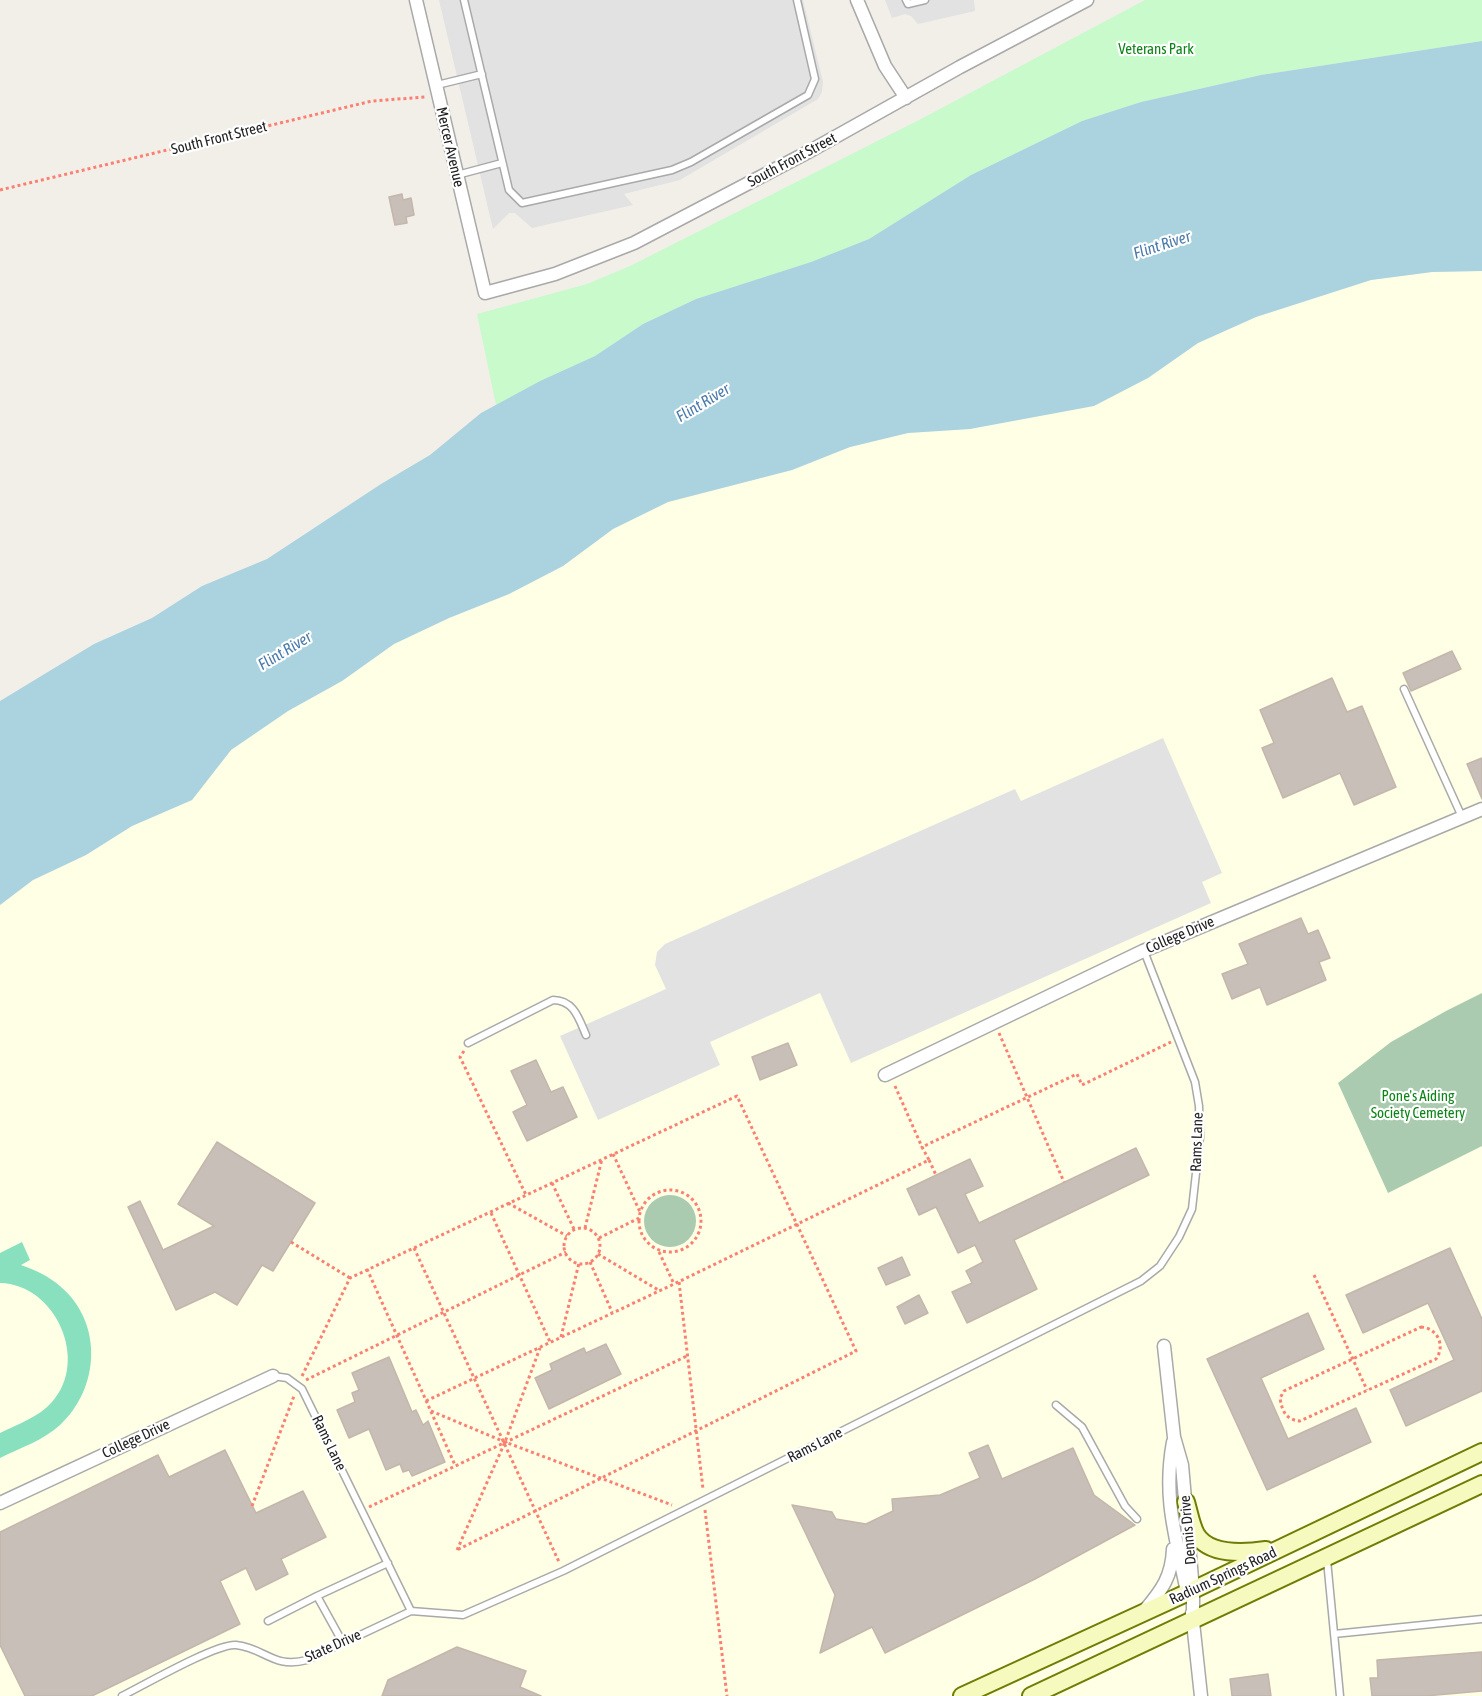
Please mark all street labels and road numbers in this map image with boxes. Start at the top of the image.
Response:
street label: Mercer Avenue [432,105,468,189]
street label: South Front Street [169,117,269,159]
street label: South Front Street [744,129,840,191]
street label: College Drive [1143,913,1217,957]
street label: Rams Lane [1187,1112,1207,1172]
street label: Rams Lane [308,1412,350,1474]
street label: College Drive [99,1416,173,1462]
street label: Rams Lane [784,1423,846,1467]
street label: Dennis Drive [1176,1495,1200,1565]
street label: Radium Springs Road [1167,1543,1279,1609]
street label: State Drive [302,1626,364,1666]

